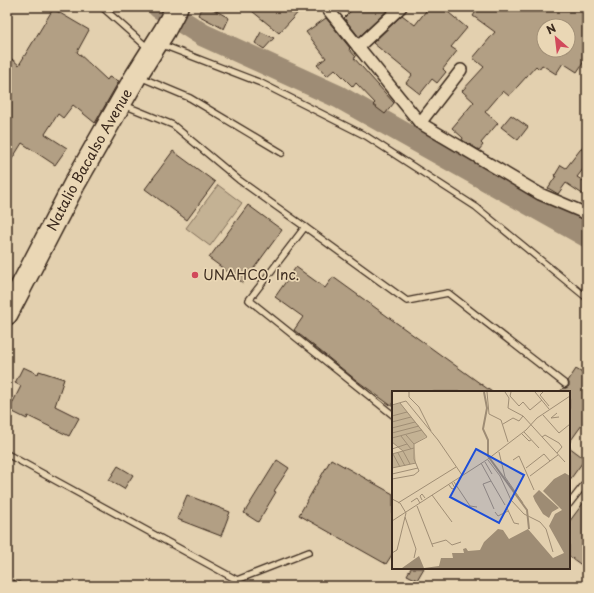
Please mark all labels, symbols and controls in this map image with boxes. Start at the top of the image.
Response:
north arrow [536,18,576,58]
text: N [543,19,559,38]
street label: Natalio Bacalso Avenue [41,84,137,234]
place label: UNAHCO, Inc. [203,264,300,285]
marker: UNAHCO, Inc. [190,270,200,280]
inset map [392,391,570,569]

